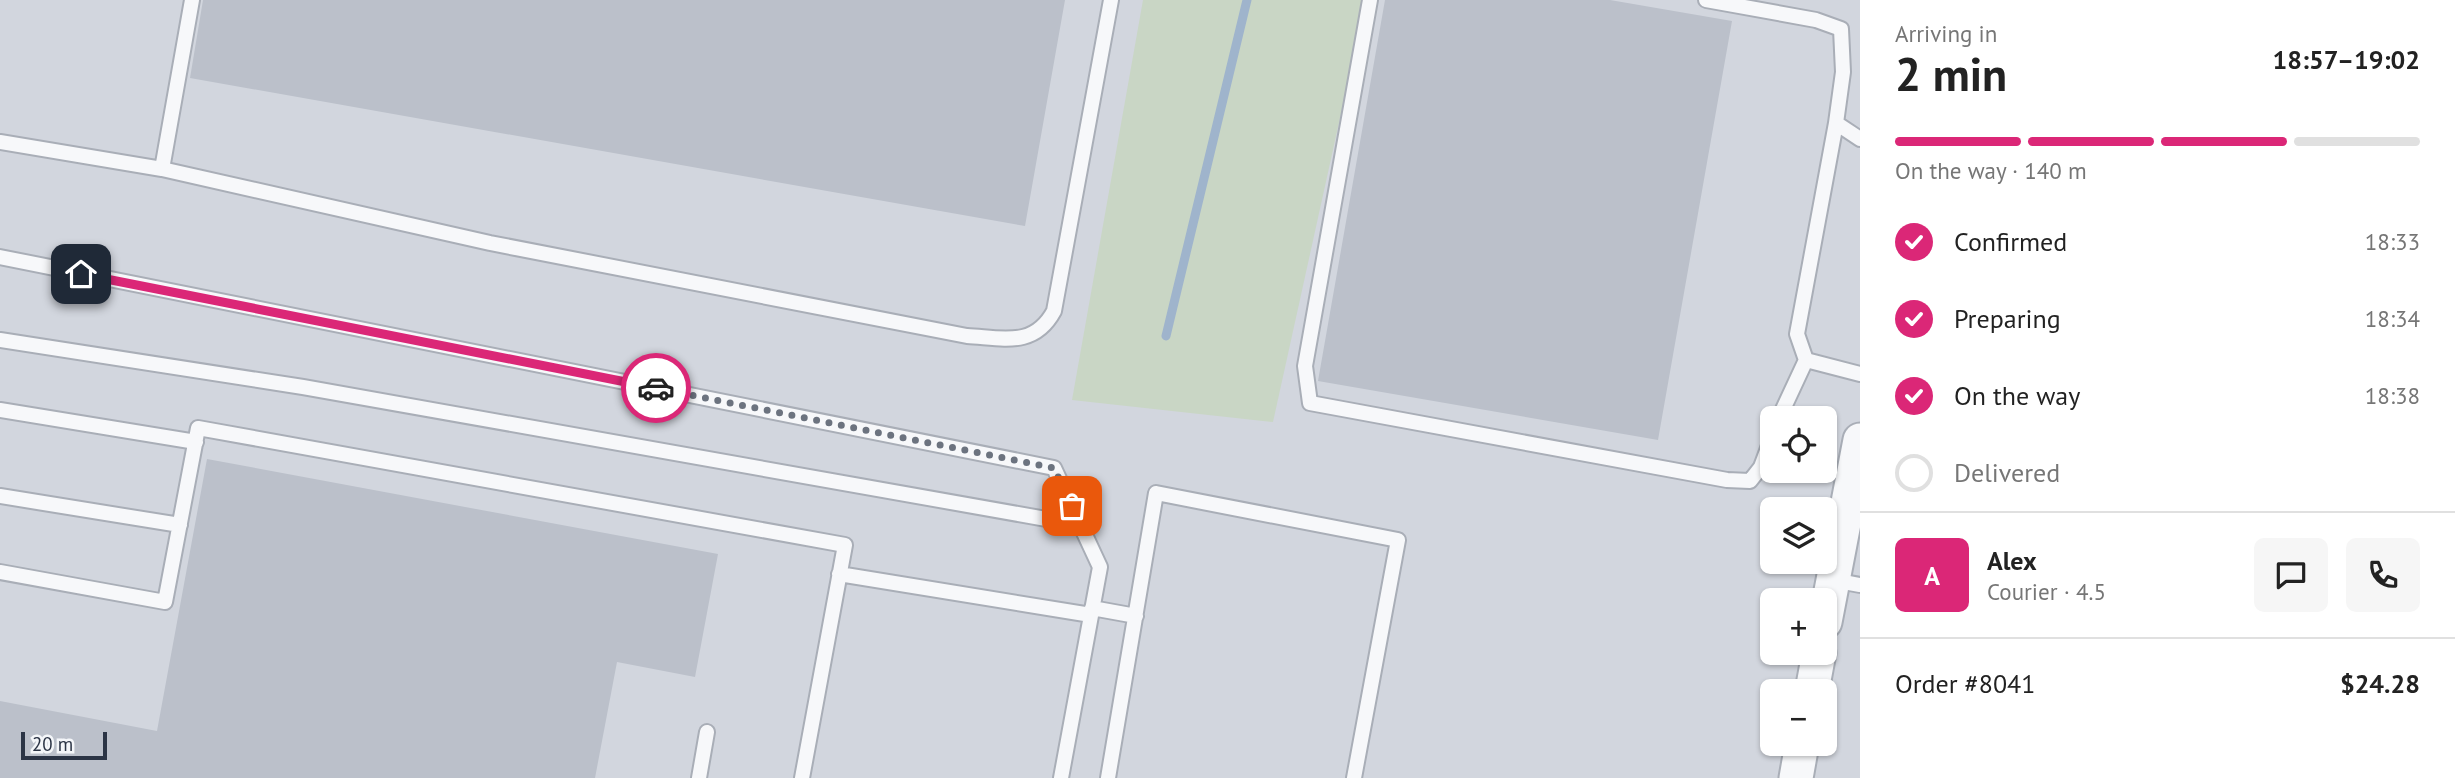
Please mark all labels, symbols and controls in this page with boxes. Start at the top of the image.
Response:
text: Arriving in [1895,19,1997,48]
text: 18:57–19:02 [2273,43,2420,76]
text: 2 min [1895,44,2007,104]
text: On the way · 140 m [1895,156,2087,185]
icon: check [1895,223,1933,261]
text: Confirmed [1954,225,2067,258]
text: 18:33 [2365,227,2420,256]
pin [51,244,111,304]
icon: home [62,255,100,293]
icon: check [1895,300,1933,338]
text: Preparing [1954,302,2061,335]
text: 18:34 [2365,304,2420,333]
courier [621,353,691,423]
icon: car [637,369,675,407]
icon: check [1895,377,1933,415]
text: On the way [1954,379,2080,412]
text: 18:38 [2365,381,2420,410]
map controls [1760,406,1837,756]
button: locate [1760,406,1837,483]
text: Delivered [1954,456,2060,489]
pin [1042,476,1102,536]
icon: bag [1053,487,1091,525]
button: layers [1760,497,1837,574]
button: chat [2254,538,2328,612]
button: phone [2346,538,2420,612]
text: Alex [1987,544,2037,577]
text: A [1924,559,1940,592]
text: Courier · 4.5 [1987,577,2106,606]
button: + [1760,588,1837,665]
text: Order #8041 [1895,667,2035,700]
text: $24.28 [2340,667,2420,700]
button: − [1760,679,1837,756]
scale bar [21,729,107,761]
text: 20 m [32,732,73,756]

